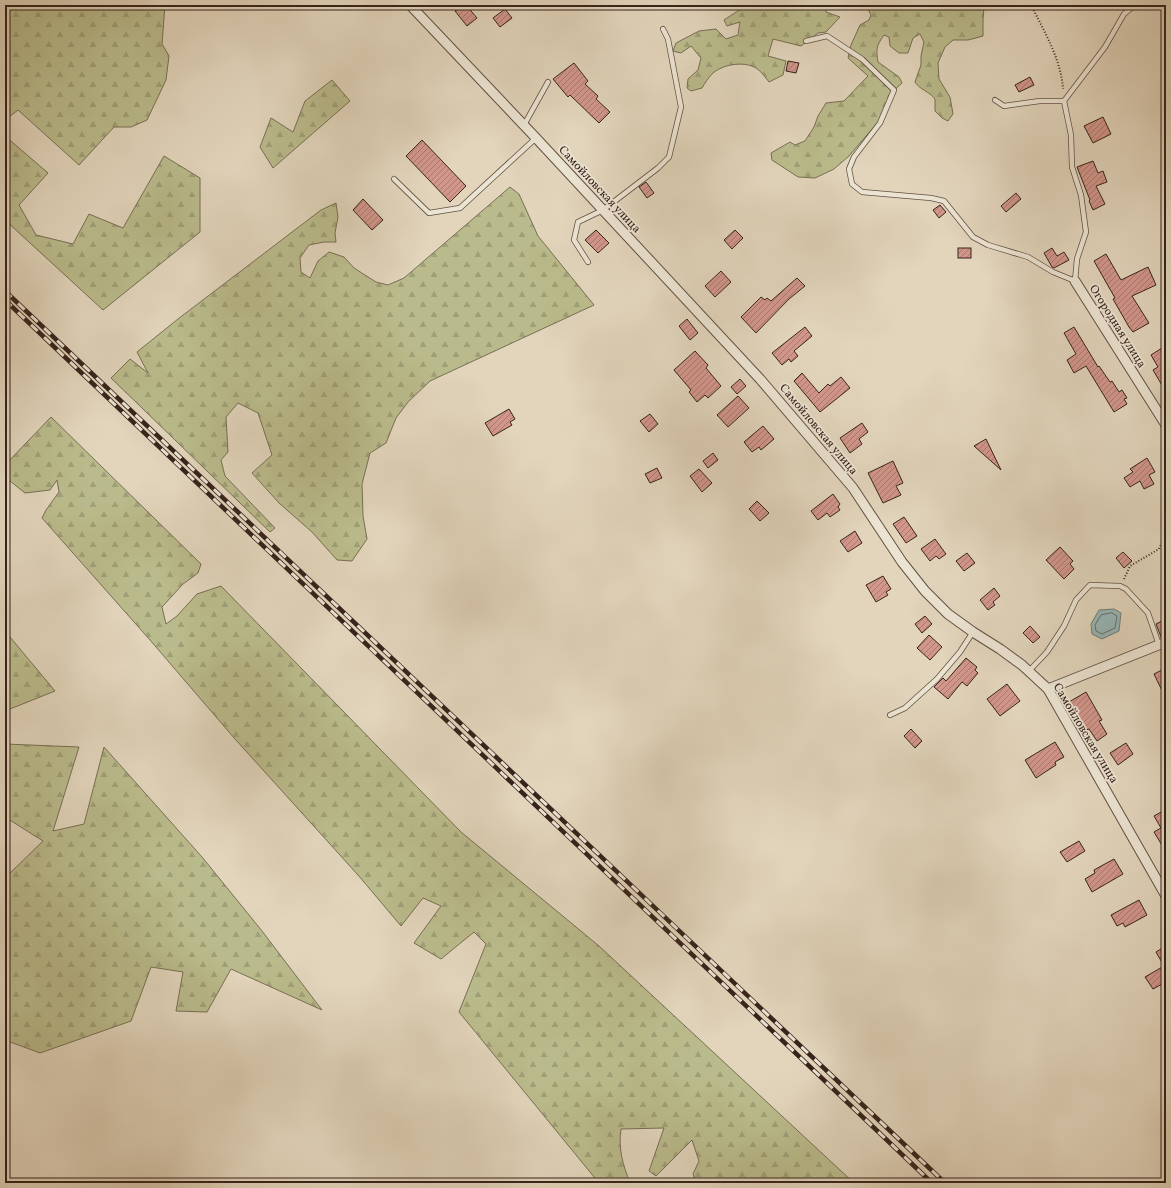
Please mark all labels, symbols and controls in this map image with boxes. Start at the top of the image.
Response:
street label: Самойловская улица [554,142,644,237]
street label: Огородная улица [1085,282,1149,371]
street label: Самойловская улица [775,381,861,479]
street label: Самойловская улица [1049,680,1121,787]

